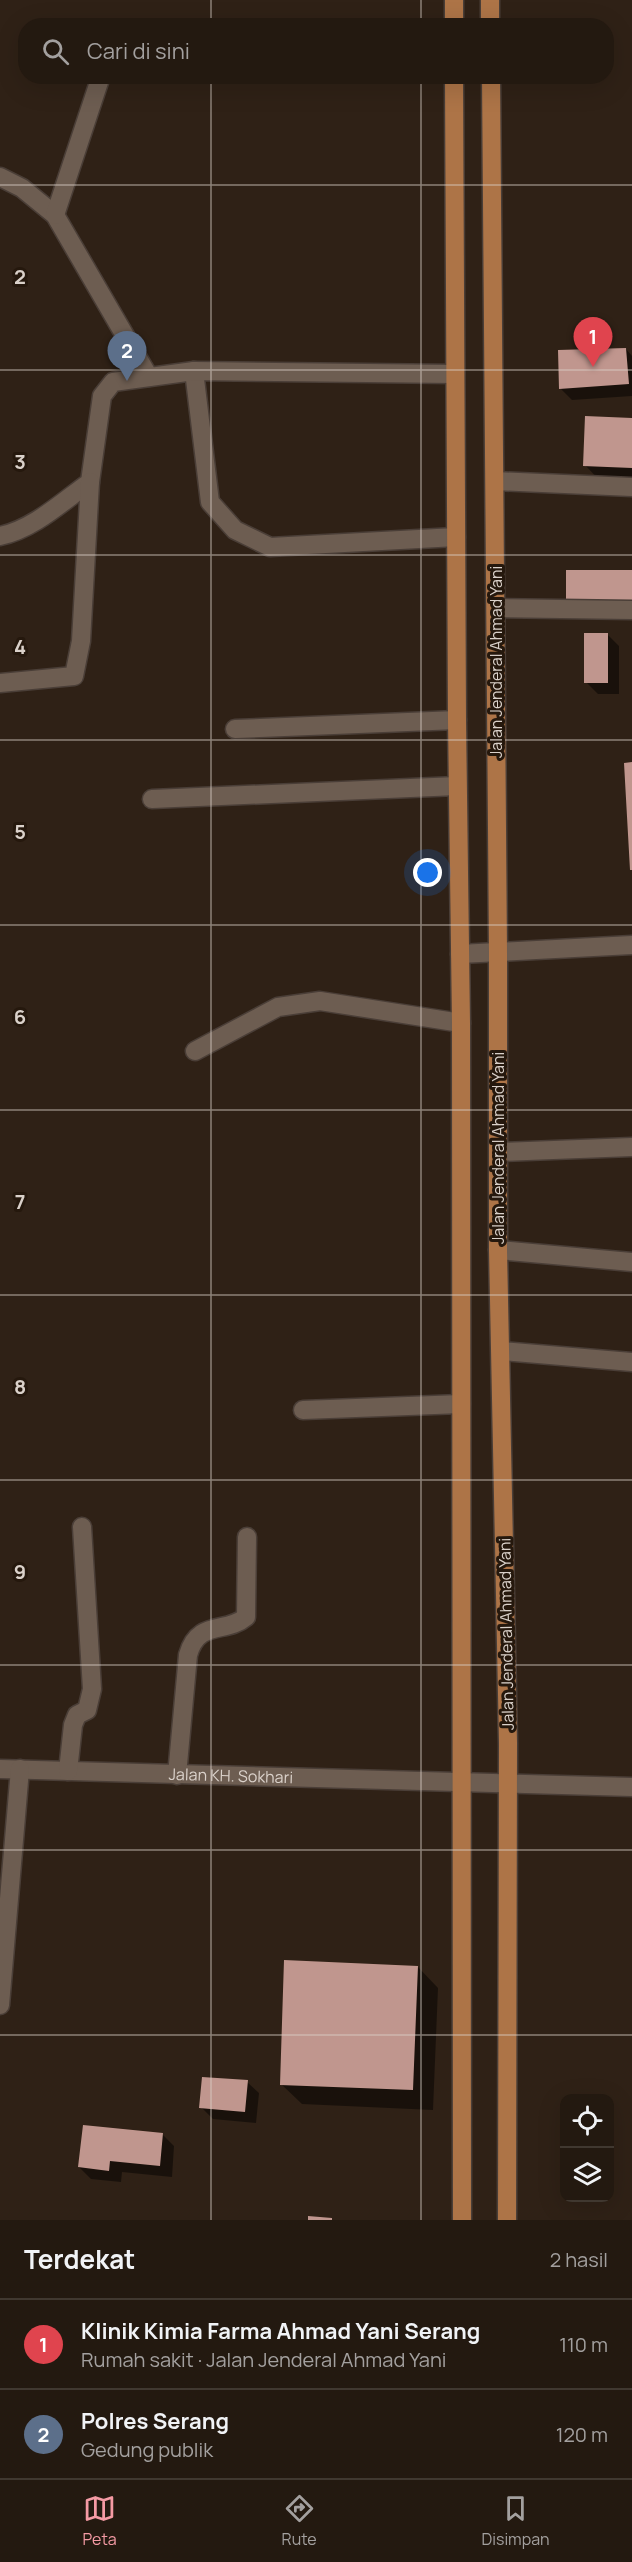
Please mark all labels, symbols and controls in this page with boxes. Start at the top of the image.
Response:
search box [18,18,614,84]
icon: search [39,35,72,68]
text: Cari di sini [87,36,190,66]
text: 2 [14,263,26,290]
pin: 1 [574,318,612,367]
pin: 2 [108,332,146,381]
text: 3 [14,448,26,475]
street label: Jalan Jenderal Ahmad Yani [485,566,507,758]
text: 4 [14,633,26,660]
text: 5 [14,818,26,845]
your location [413,858,442,887]
text: 6 [14,1003,26,1030]
street label: Jalan Jenderal Ahmad Yani [487,1052,509,1244]
text: 7 [15,1188,25,1215]
text: 8 [14,1373,26,1400]
street label: Jalan Jenderal Ahmad Yani [493,1538,519,1730]
text: 9 [14,1558,26,1585]
street label: Jalan KH. Sokhari [168,1763,293,1788]
map controls [560,2094,614,2202]
button: locate [560,2094,614,2148]
button: layers [560,2148,614,2202]
text: Terdekat [24,2241,135,2277]
text: 2 hasil [550,2246,608,2273]
text: Klinik Kimia Farma Ahmad Yani Serang [81,2316,480,2346]
text: 1 [39,2331,48,2358]
text: 110 m [559,2331,608,2358]
text: Rumah sakit · Jalan Jenderal Ahmad Yani [81,2346,446,2373]
text: Polres Serang [81,2406,229,2436]
text: 2 [38,2421,49,2448]
text: 120 m [556,2421,608,2448]
text: Gedung publik [81,2436,213,2463]
tab: Peta [82,2492,117,2550]
tab: Rute [282,2492,317,2550]
tab: Disimpan [482,2492,550,2550]

